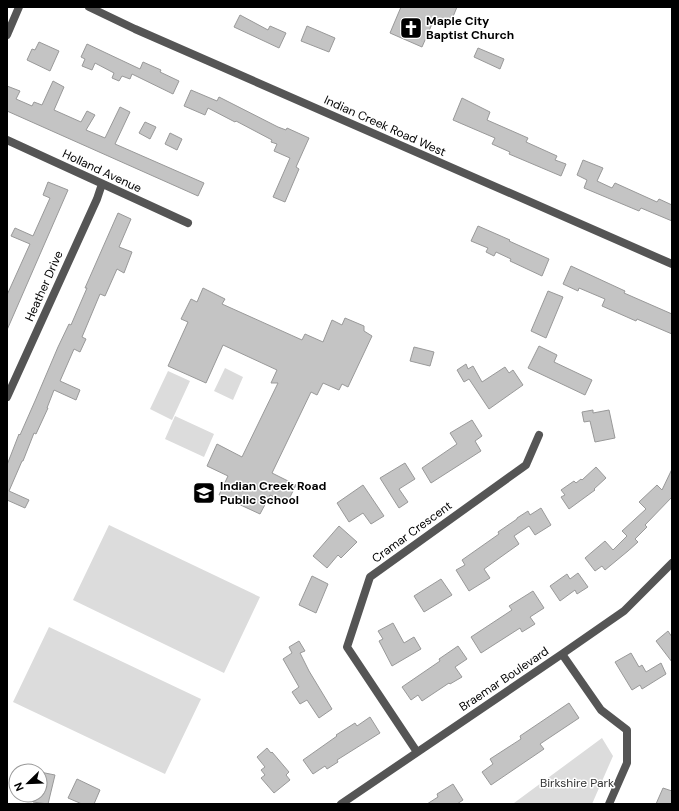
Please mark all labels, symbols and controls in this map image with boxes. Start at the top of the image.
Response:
place label: Maple City Baptist Church [426,13,514,43]
church icon: Maple City Baptist Church [398,15,424,41]
street label: Indian Creek Road West [322,92,449,160]
street label: Holland Avenue [60,146,144,196]
street label: Heather Drive [21,248,67,324]
place label: Indian Creek Road Public School [220,478,327,508]
school or university icon: Indian Creek Road Public School [191,480,217,506]
street label: Cramar Crescent [369,497,456,566]
street label: Braemar Boulevard [456,643,552,715]
north arrow [8,763,48,803]
park label: Birkshire Park [540,775,614,791]
text: N [11,780,27,793]

